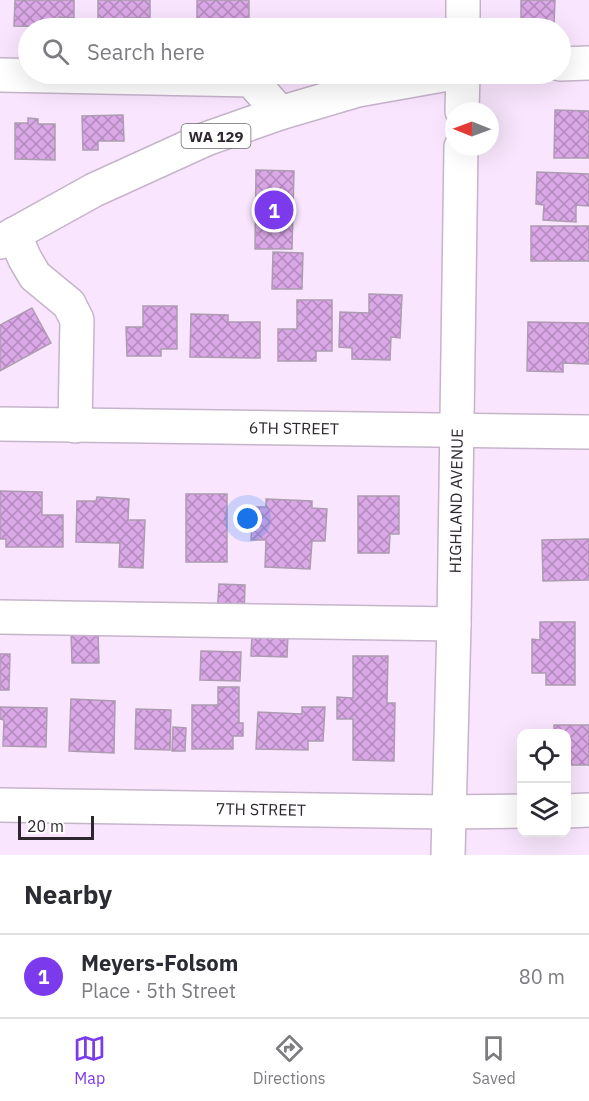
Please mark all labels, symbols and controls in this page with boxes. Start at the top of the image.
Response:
search box [18,18,571,84]
icon: search [39,35,72,68]
text: Search here [87,37,205,66]
north arrow [445,102,499,156]
road number: WA 129 [182,124,250,148]
pin: 1 [254,188,294,232]
street label: 6TH STREET [249,417,339,439]
street label: HIGHLAND AVENUE [445,429,467,574]
your location [233,504,262,533]
map controls [517,729,571,837]
button: locate [517,729,571,783]
button: layers [517,783,571,837]
street label: 7TH STREET [216,798,306,820]
scale bar [18,813,94,840]
text: 20 m [27,816,64,836]
text: Nearby [24,877,112,911]
text: Meyers-Folsom [81,948,238,977]
text: 1 [38,963,50,990]
text: 80 m [519,963,565,990]
text: Place · 5th Street [81,977,236,1004]
tab: Map [73,1032,106,1088]
tab: Directions [253,1032,326,1088]
tab: Saved [472,1032,516,1088]

